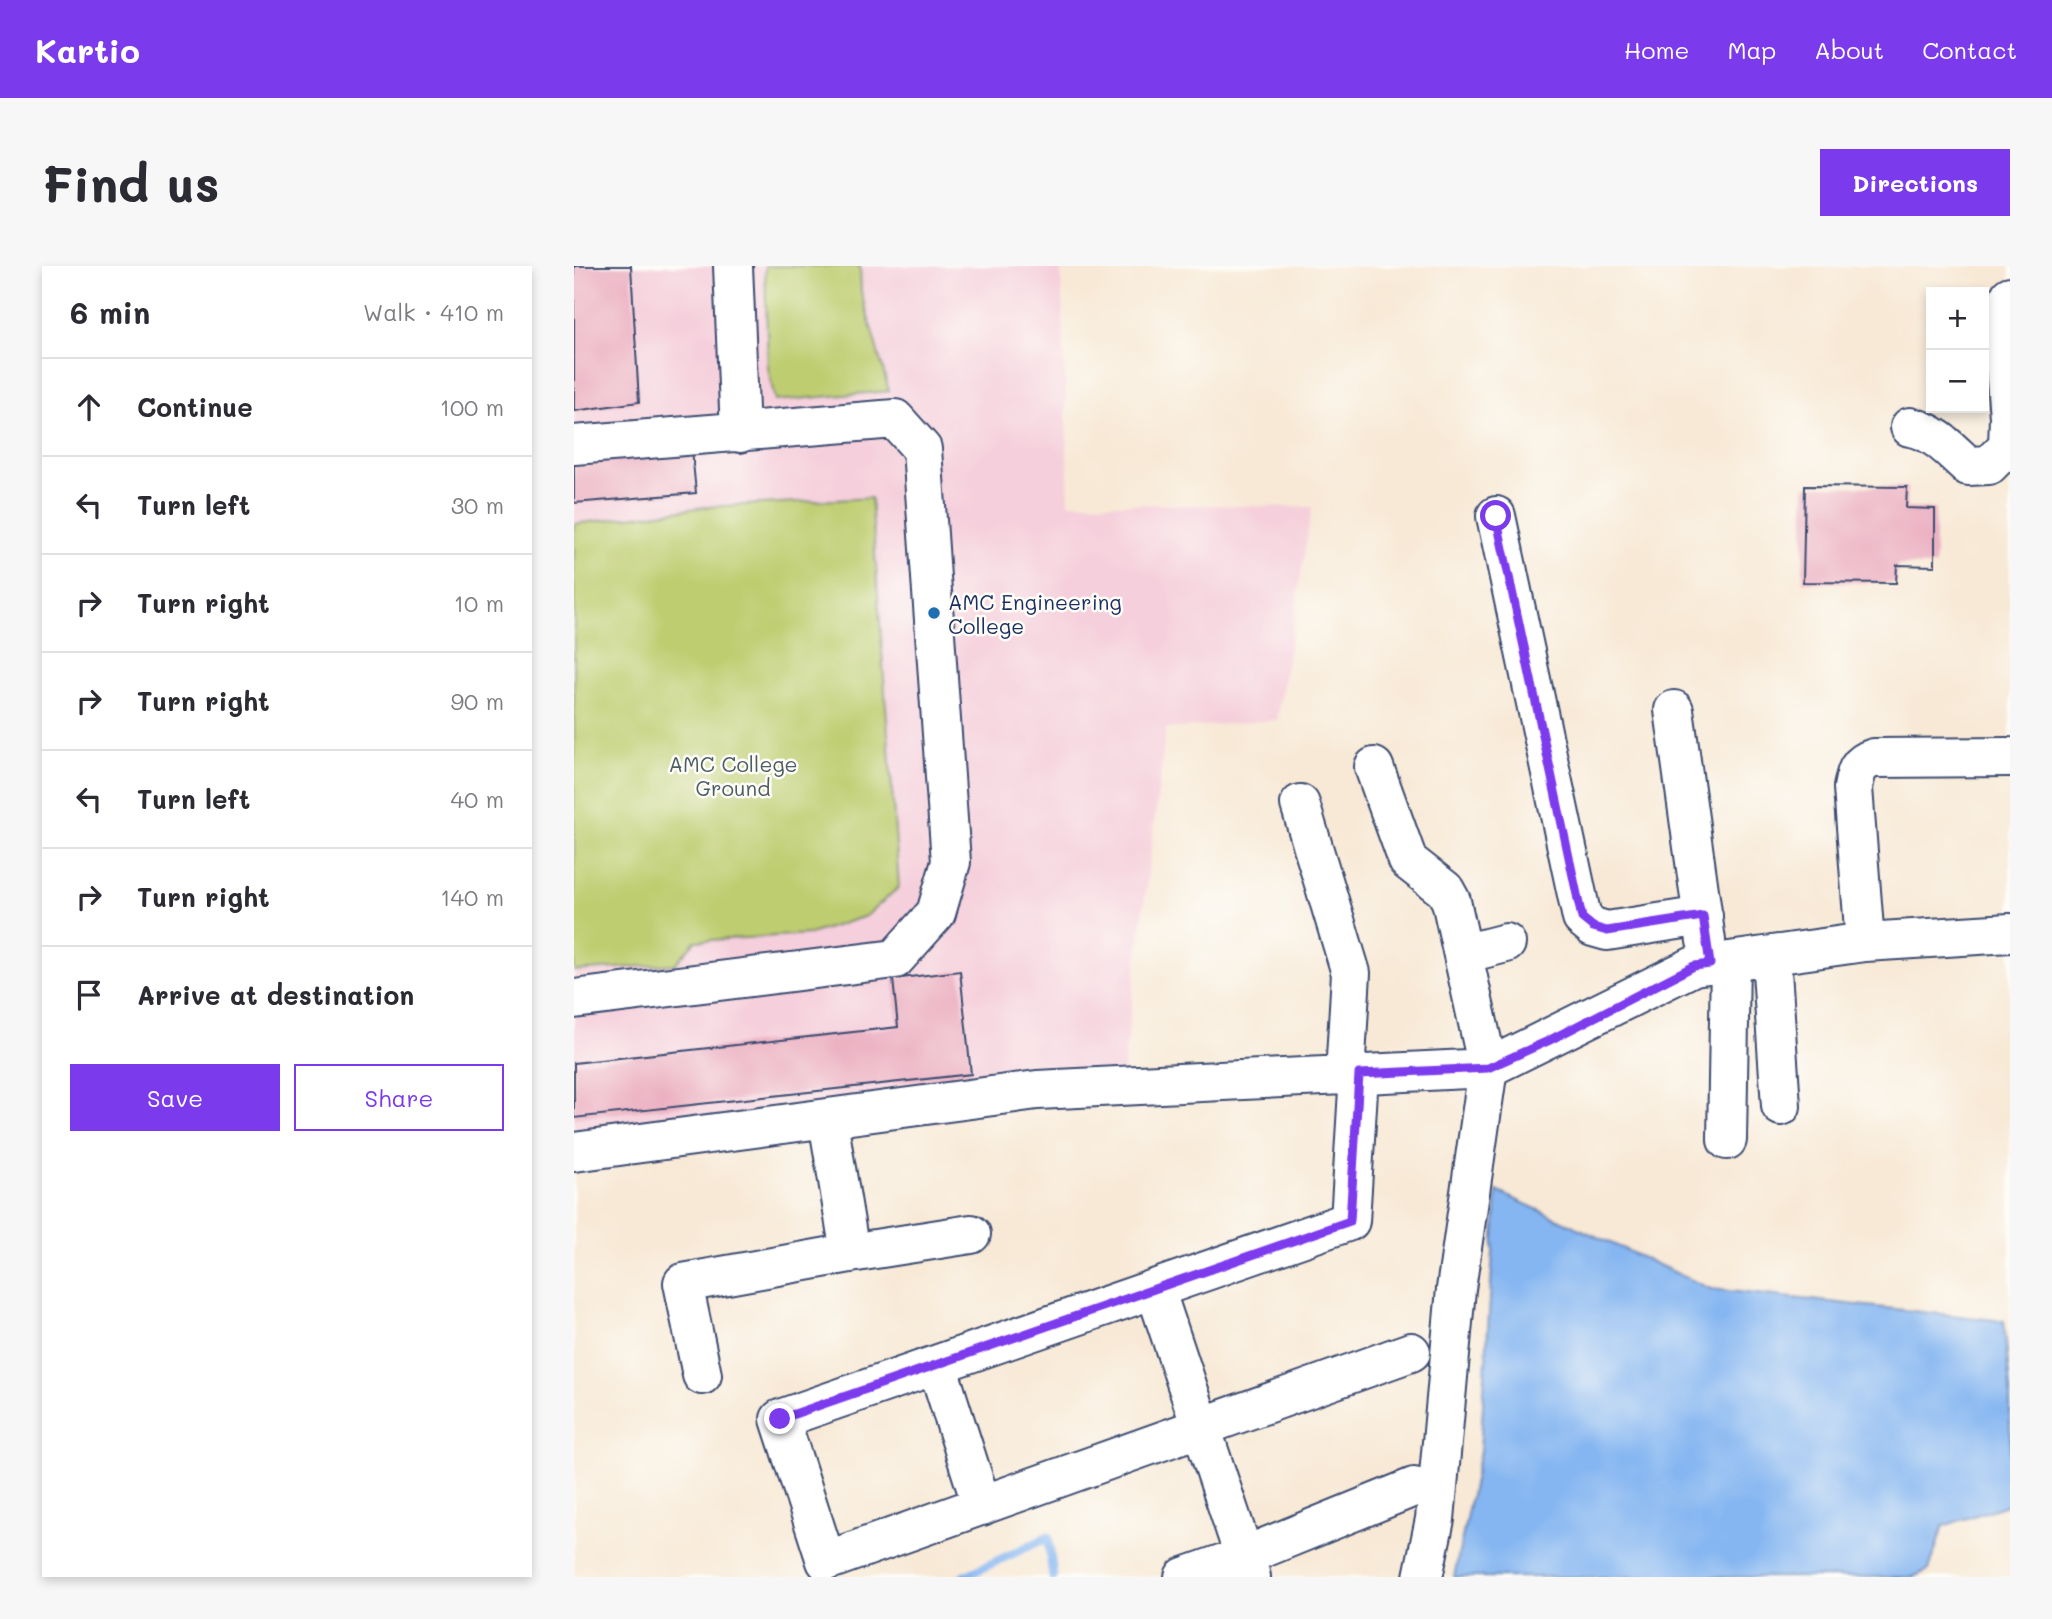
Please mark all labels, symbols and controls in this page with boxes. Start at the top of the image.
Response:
text: Kartio [35,28,140,71]
text: Home [1624,34,1689,65]
text: Map [1727,34,1776,65]
text: About [1814,34,1884,65]
text: Contact [1922,34,2017,65]
button: Directions [1820,149,2010,216]
text: Find us [42,151,220,214]
map controls [1926,287,1989,413]
button: + [1926,287,1989,350]
text: 6 min [70,292,150,332]
text: Walk · 410 m [363,297,504,327]
button: − [1926,350,1989,413]
icon: ahead [70,388,108,426]
text: Continue [137,390,253,424]
text: 100 m [440,392,504,422]
icon: left [70,486,108,524]
text: Turn left [137,488,250,522]
text: 30 m [451,490,504,520]
route start [1480,500,1511,531]
icon: right [70,584,108,622]
text: Turn right [137,586,270,620]
text: 10 m [454,588,504,618]
place label: AMC Engineering College [948,588,1122,639]
marker: AMC Engineering College [926,605,942,621]
icon: right [70,682,108,720]
text: Turn right [137,684,270,718]
text: 90 m [451,686,504,716]
park label: AMC College Ground [668,750,798,801]
icon: left [70,780,108,818]
text: Turn left [137,782,250,816]
text: 40 m [451,784,504,814]
icon: right [70,878,108,916]
text: Turn right [137,880,270,914]
text: 140 m [440,882,504,912]
icon: arrive [70,976,108,1014]
text: Arrive at destination [137,978,414,1012]
button: Save [70,1064,280,1131]
button: Share [294,1064,504,1131]
route end [764,1403,795,1434]

